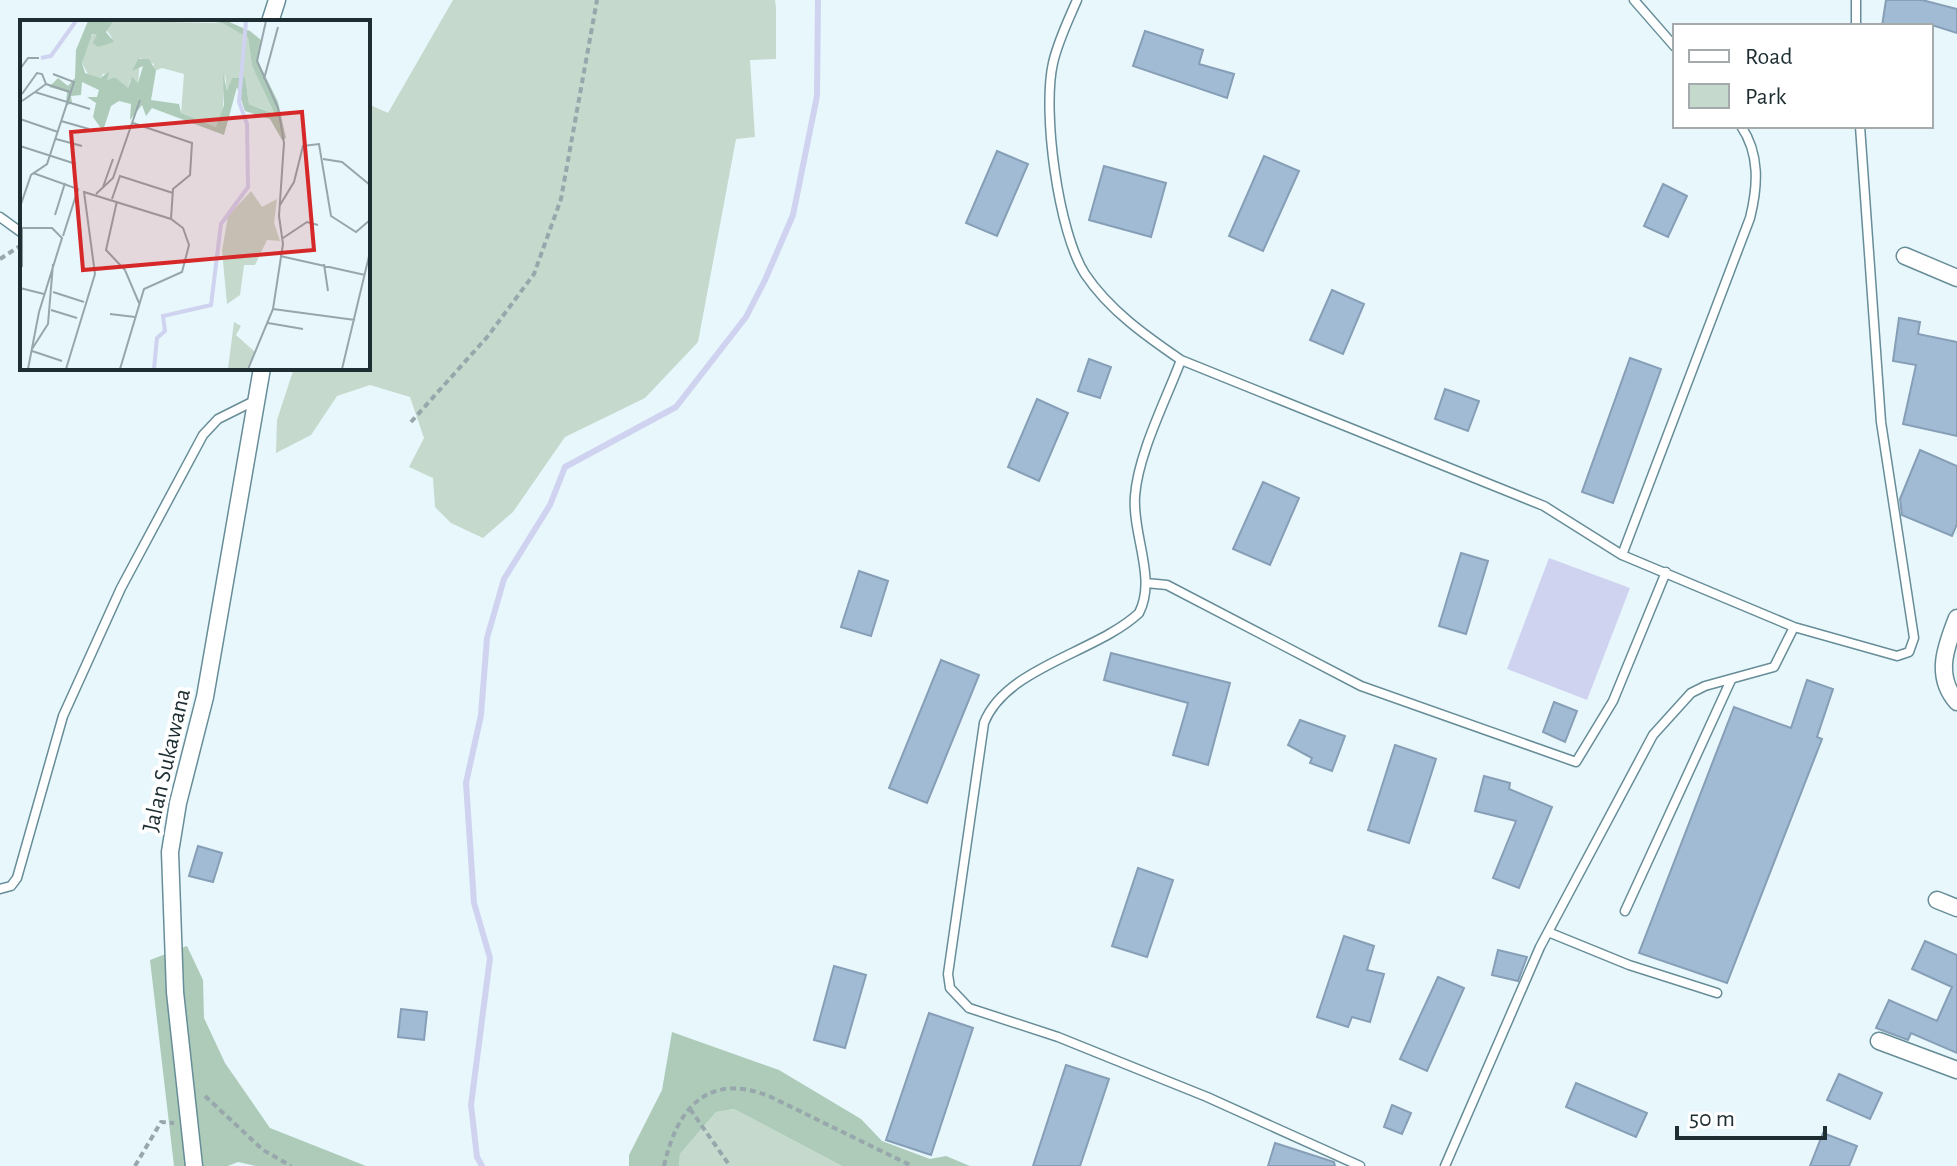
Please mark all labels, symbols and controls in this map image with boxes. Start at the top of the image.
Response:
inset map [20,20,370,370]
legend [1673,24,1933,128]
text: Road [1745,45,1793,69]
text: Park [1745,85,1786,109]
street label: Jalan Sukawana [139,686,195,834]
scale bar [1677,1090,1825,1140]
text: 50 m [1689,1107,1735,1131]

